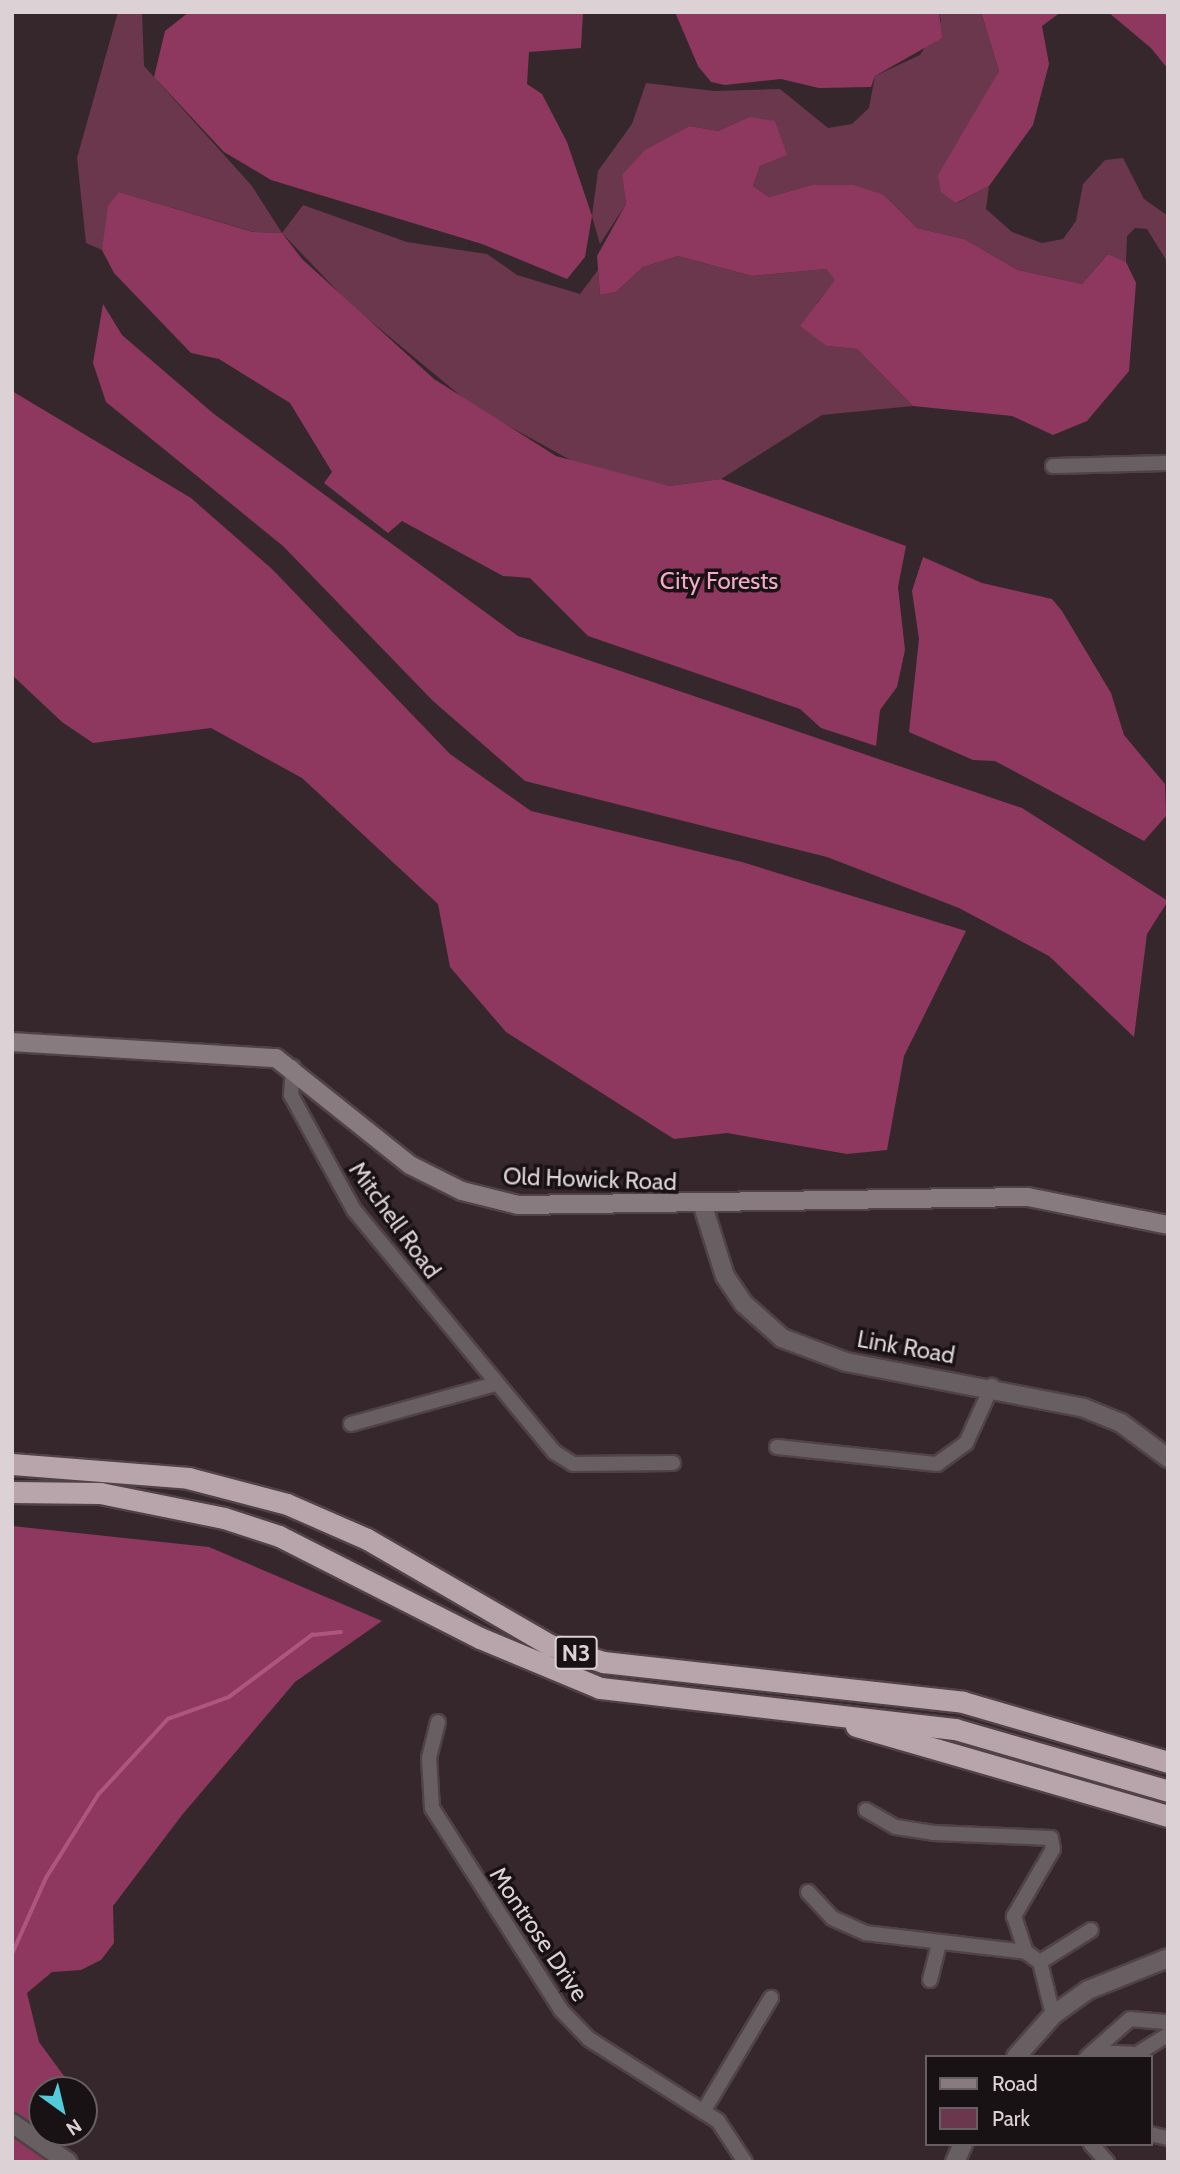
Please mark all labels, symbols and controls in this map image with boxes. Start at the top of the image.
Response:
park label: City Forests [660,567,778,595]
street label: Mitchell Road [343,1156,447,1284]
street label: Old Howick Road [503,1162,677,1196]
street label: Link Road [855,1324,957,1370]
road number: N3 [553,1634,599,1672]
street label: Montrose Drive [484,1861,594,2007]
legend [925,2055,1152,2146]
text: Road [992,2071,1038,2096]
north arrow [28,2076,98,2146]
text: Park [992,2106,1030,2131]
text: N [62,2114,86,2140]

